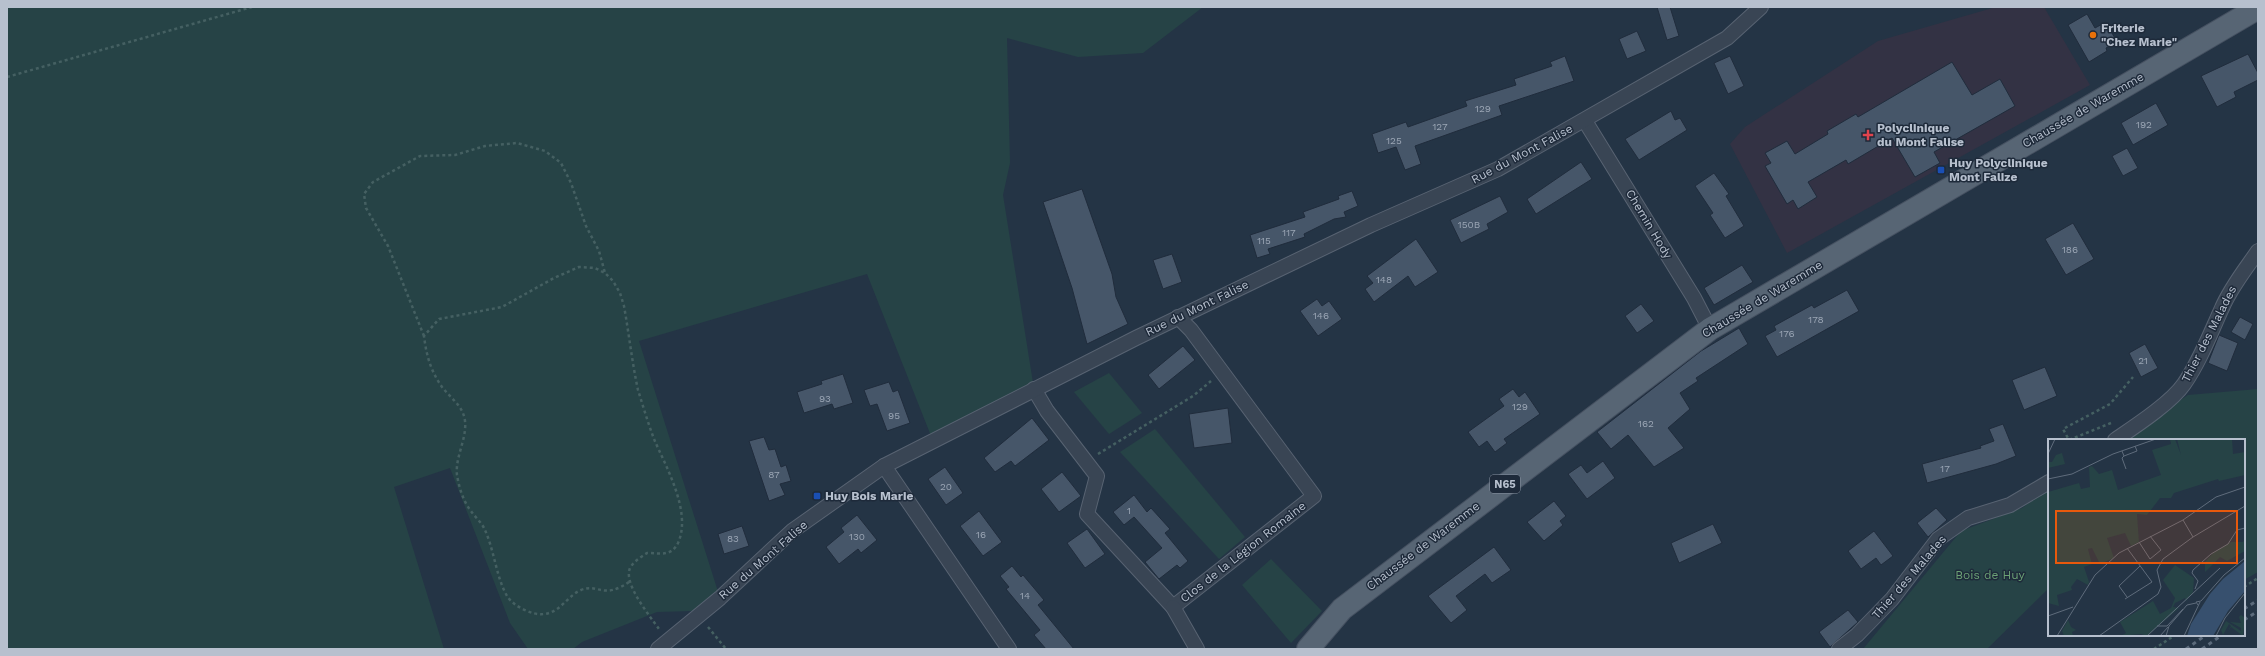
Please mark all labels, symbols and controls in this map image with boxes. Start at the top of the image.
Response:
place label: Friterie "Chez Marie" [2101,21,2177,49]
marker: Friterie "Chez Marie" [2088,30,2098,40]
street label: Chaussée de Waremme [2020,69,2146,151]
house number: 129 [1475,103,1491,114]
house number: 192 [2136,119,2152,130]
house number: 127 [1432,121,1448,132]
street label: Rue du Mont Falise [1469,121,1575,187]
place label: Polyclinique du Mont Falise [1877,121,1964,149]
marker: Polyclinique du Mont Falise [1862,129,1874,141]
house number: 125 [1386,135,1402,146]
place label: Huy Polyclinique Mont Falize [1949,156,2048,184]
marker: Huy Polyclinique Mont Falize [1936,165,1946,175]
street label: Chemin Hody [1623,187,1676,262]
house number: 150B [1458,219,1480,230]
house number: 117 [1282,227,1296,238]
house number: 115 [1257,235,1271,246]
house number: 186 [2062,244,2078,255]
street label: Chaussée de Waremme [1699,257,1825,341]
house number: 148 [1376,274,1392,285]
street label: Rue du Mont Falise [1143,277,1251,339]
street label: Thier des Malades [2179,283,2239,385]
house number: 146 [1313,310,1329,321]
house number: 178 [1808,314,1824,325]
house number: 176 [1779,328,1795,339]
house number: 21 [2138,355,2148,366]
house number: 93 [819,393,831,404]
house number: 129 [1512,401,1528,412]
house number: 95 [888,410,900,421]
house number: 162 [1638,418,1654,429]
inset map [2048,439,2245,636]
house number: 17 [1940,463,1950,474]
house number: 87 [768,469,780,480]
road number: N65 [1490,475,1520,493]
house number: 20 [940,481,952,492]
place label: Huy Bois Marie [825,489,913,503]
marker: Huy Bois Marie [812,491,822,501]
street label: Clos de la Légion Romaine [1177,499,1309,605]
street label: Chaussée de Waremme [1364,499,1482,593]
house number: 1 [1127,505,1131,516]
street label: Rue du Mont Falise [716,518,810,602]
house number: 16 [976,529,986,540]
house number: 130 [849,531,865,542]
street label: Thier des Malades [1869,532,1949,622]
house number: 83 [727,533,739,544]
park label: Bois de Huy [1955,568,2026,582]
house number: 14 [1020,590,1030,601]

